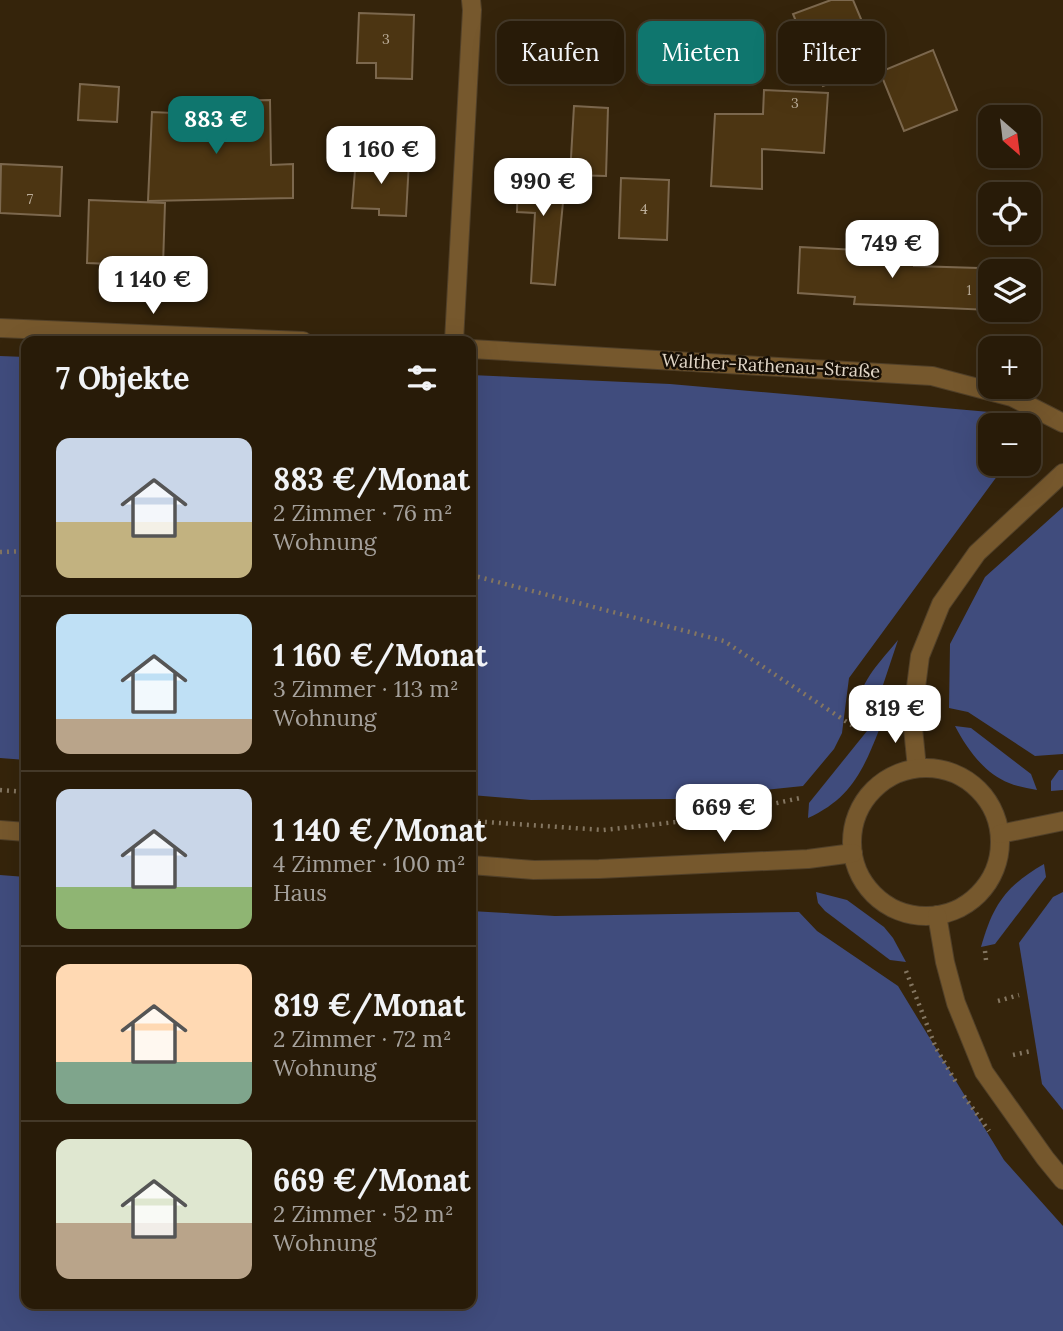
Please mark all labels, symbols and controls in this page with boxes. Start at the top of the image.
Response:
chip: Kaufen [497,21,624,84]
chip: Mieten [638,21,764,84]
chip: Filter [778,21,885,84]
house number: 3 [382,30,390,48]
house number: 3 [791,94,799,112]
pin: 883 € [167,96,265,156]
text: 883 € [184,104,248,133]
north arrow [978,105,1041,168]
map controls [978,105,1041,476]
pin: 1 160 € [316,127,446,186]
text: 1 160 € [342,134,420,163]
pin: 990 € [494,158,592,218]
text: 990 € [510,166,576,195]
button: locate [978,182,1041,245]
house number: 7 [27,190,34,208]
house number: 4 [640,200,648,218]
pin: 749 € [843,220,941,280]
text: 749 € [862,228,922,257]
pin: 1 140 € [88,256,218,316]
button: layers [978,259,1041,322]
text: 1 140 € [115,264,191,293]
house number: 1 [966,281,972,299]
button: + [978,336,1041,399]
street label: Walther-Rathenau-Straße [661,348,881,383]
text: 7 Objekte [56,359,189,397]
icon: filters [403,359,441,397]
button: − [978,413,1041,476]
text: 883 €/Monat [273,460,470,498]
icon: home [112,466,196,550]
text: 2 Zimmer · 76 m² [273,498,453,527]
text: Wohnung [273,527,377,556]
text: 1 160 €/Monat [273,636,487,674]
icon: home [112,642,196,726]
text: 3 Zimmer · 113 m² [273,674,459,703]
pin: 819 € [846,686,944,745]
text: 819 € [865,693,925,722]
text: Wohnung [273,703,377,732]
pin: 669 € [675,784,773,844]
text: 669 € [692,792,756,821]
text: 1 140 €/Monat [273,811,486,849]
icon: home [112,817,196,901]
text: 4 Zimmer · 100 m² [273,849,466,878]
text: Haus [273,878,327,907]
text: 819 €/Monat [273,986,465,1024]
icon: home [112,992,196,1076]
text: 2 Zimmer · 72 m² [273,1024,452,1053]
text: Wohnung [273,1053,377,1082]
text: 669 €/Monat [273,1161,471,1199]
icon: home [112,1167,196,1251]
text: 2 Zimmer · 52 m² [273,1199,454,1228]
text: Wohnung [273,1228,377,1257]

